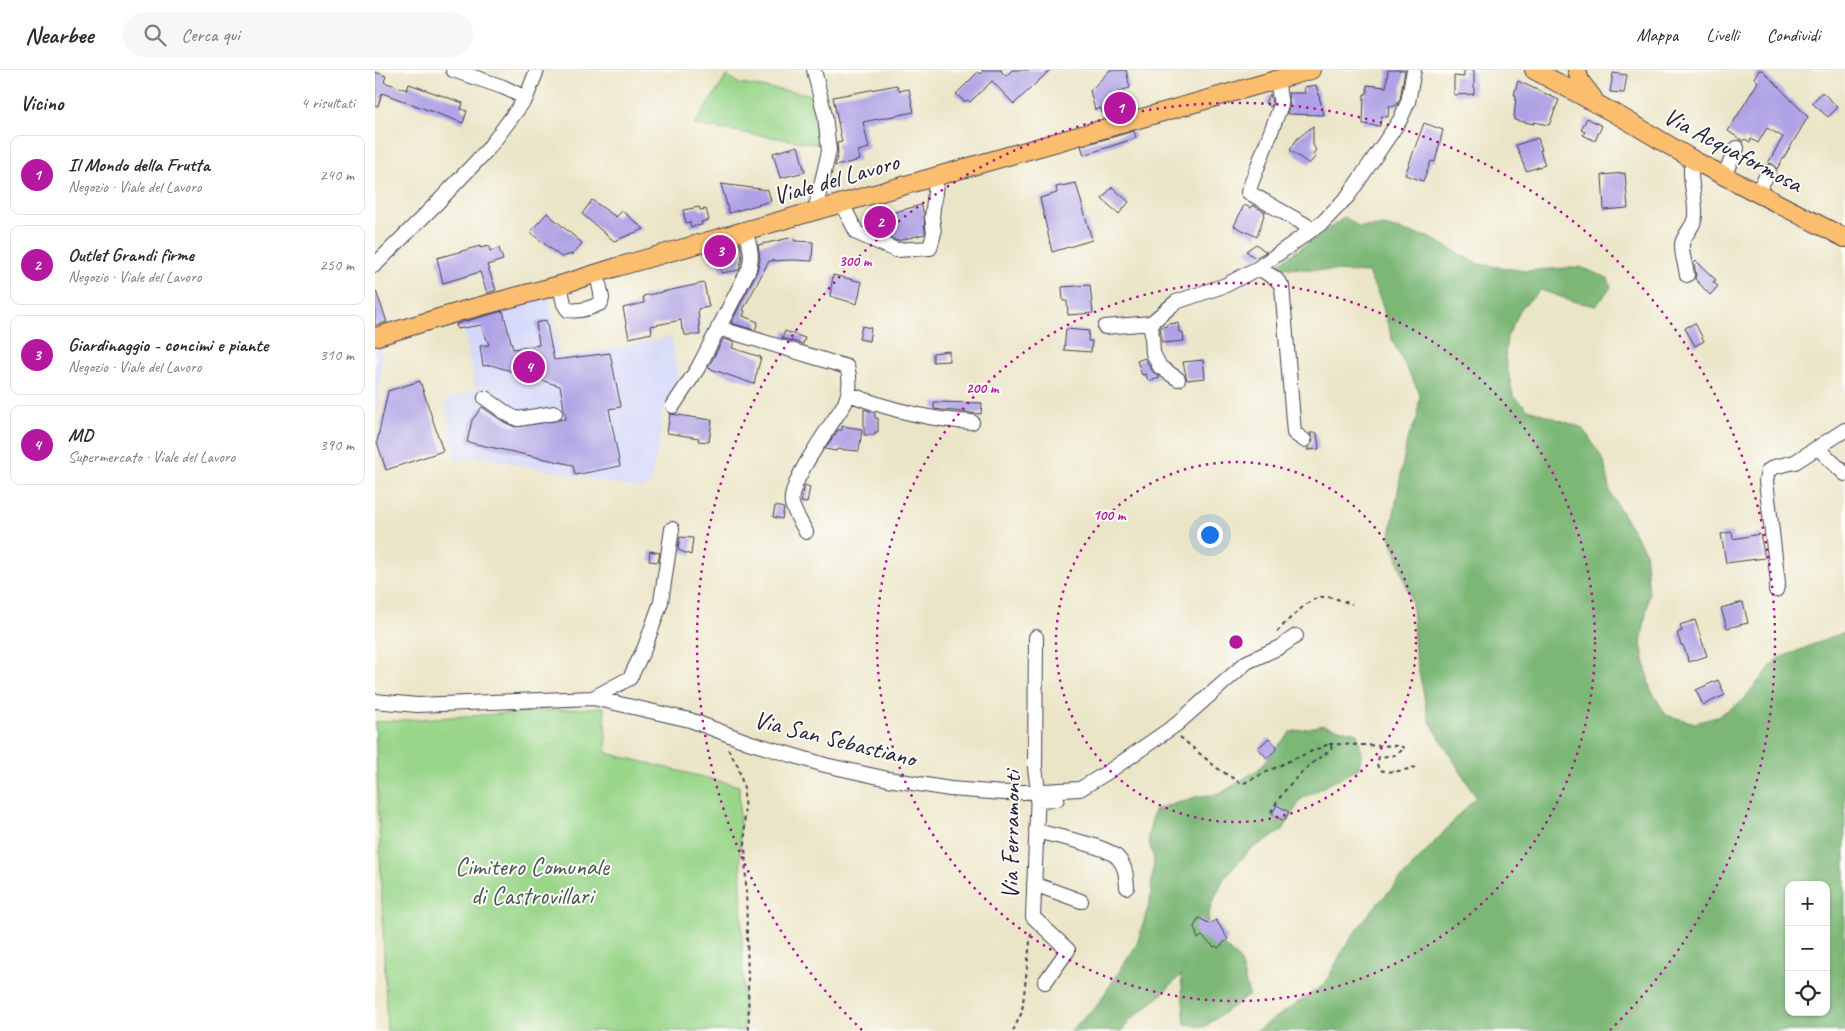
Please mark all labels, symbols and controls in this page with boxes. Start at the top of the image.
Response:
search box [123,12,473,57]
text: Nearbee [25,20,93,50]
icon: search [141,21,169,49]
text: Cerca qui [181,23,240,47]
text: Mappa [1637,24,1678,46]
text: Livelli [1706,24,1739,46]
text: Condividi [1767,24,1820,46]
pin: 1 [1104,89,1136,127]
text: Vicino [20,90,63,116]
text: 4 risultati [301,93,355,113]
street label: Via Acquaformosa [1658,100,1810,201]
street label: Viale del Lavoro [769,145,904,212]
text: Il Mondo della Frutta [68,153,210,177]
text: 1 [33,165,41,185]
text: 240 m [320,165,354,185]
text: Negozio · Viale del Lavoro [68,177,201,197]
pin: 2 [864,203,896,241]
pin: 3 [704,232,736,270]
text: Outlet Grandi firme [68,243,194,267]
text: 300 m [839,252,873,271]
text: 2 [33,255,41,275]
text: 250 m [320,255,354,275]
text: Negozio · Viale del Lavoro [68,267,201,287]
text: Giardinaggio - concimi e piante [68,333,268,357]
text: 3 [33,345,41,365]
text: 310 m [320,345,354,365]
pin: 4 [513,348,545,386]
text: Negozio · Viale del Lavoro [68,357,201,377]
text: 200 m [966,379,1000,398]
text: MD [68,423,93,447]
text: 4 [33,435,41,455]
text: 390 m [320,435,354,455]
text: Supermercato · Viale del Lavoro [68,447,235,467]
text: 100 m [1093,506,1127,525]
your location [1197,522,1223,548]
centre of rings [1227,633,1245,651]
street label: Via San Sebastiano [751,703,922,775]
street label: Via Ferramonti [994,767,1028,900]
park label: Cimitero Comunale di Castrovillari [455,851,611,912]
map controls [1785,881,1830,1016]
button: + [1785,881,1830,926]
button: − [1785,926,1830,971]
button: locate [1785,971,1830,1016]

